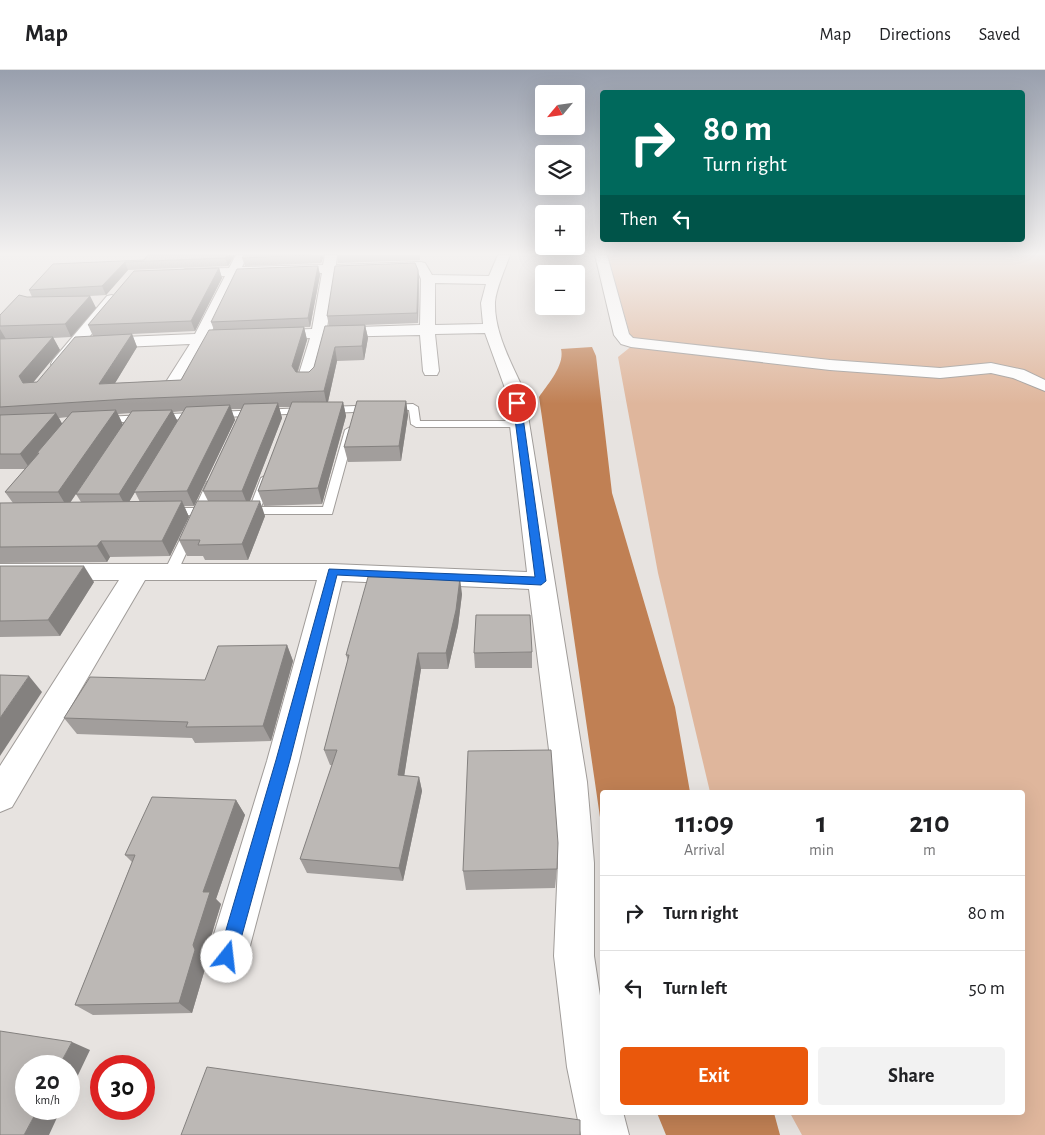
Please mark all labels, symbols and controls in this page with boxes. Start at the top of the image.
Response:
text: Map [25,22,68,46]
text: Map [820,26,851,44]
text: Directions [879,26,951,44]
text: Saved [979,26,1020,44]
north arrow [535,85,585,135]
map controls [535,85,585,315]
icon: right [620,110,685,175]
text: 80 m [703,112,772,147]
button: layers [535,145,585,195]
text: Turn right [703,153,787,175]
button: + [535,205,585,255]
icon: left [668,205,696,233]
text: Then [620,210,658,229]
button: − [535,265,585,315]
pin [496,382,538,424]
icon: arrive [503,389,531,417]
text: 11:09 [675,808,734,838]
text: 1 [816,808,827,838]
text: 210 [909,808,950,838]
text: Arrival [684,842,725,858]
text: min [809,842,834,858]
text: m [923,842,936,858]
icon: right [620,899,648,927]
text: Turn right [663,904,738,923]
text: 80 m [968,904,1005,923]
position arrow [200,930,252,982]
icon: left [620,974,648,1002]
text: Turn left [663,979,727,998]
text: 50 m [969,979,1005,998]
button: Exit [620,1047,808,1105]
button: Share [818,1047,1005,1105]
speed limit sign: 30 [90,1055,155,1120]
text: 20 [35,1069,60,1094]
text: km/h [35,1094,60,1106]

